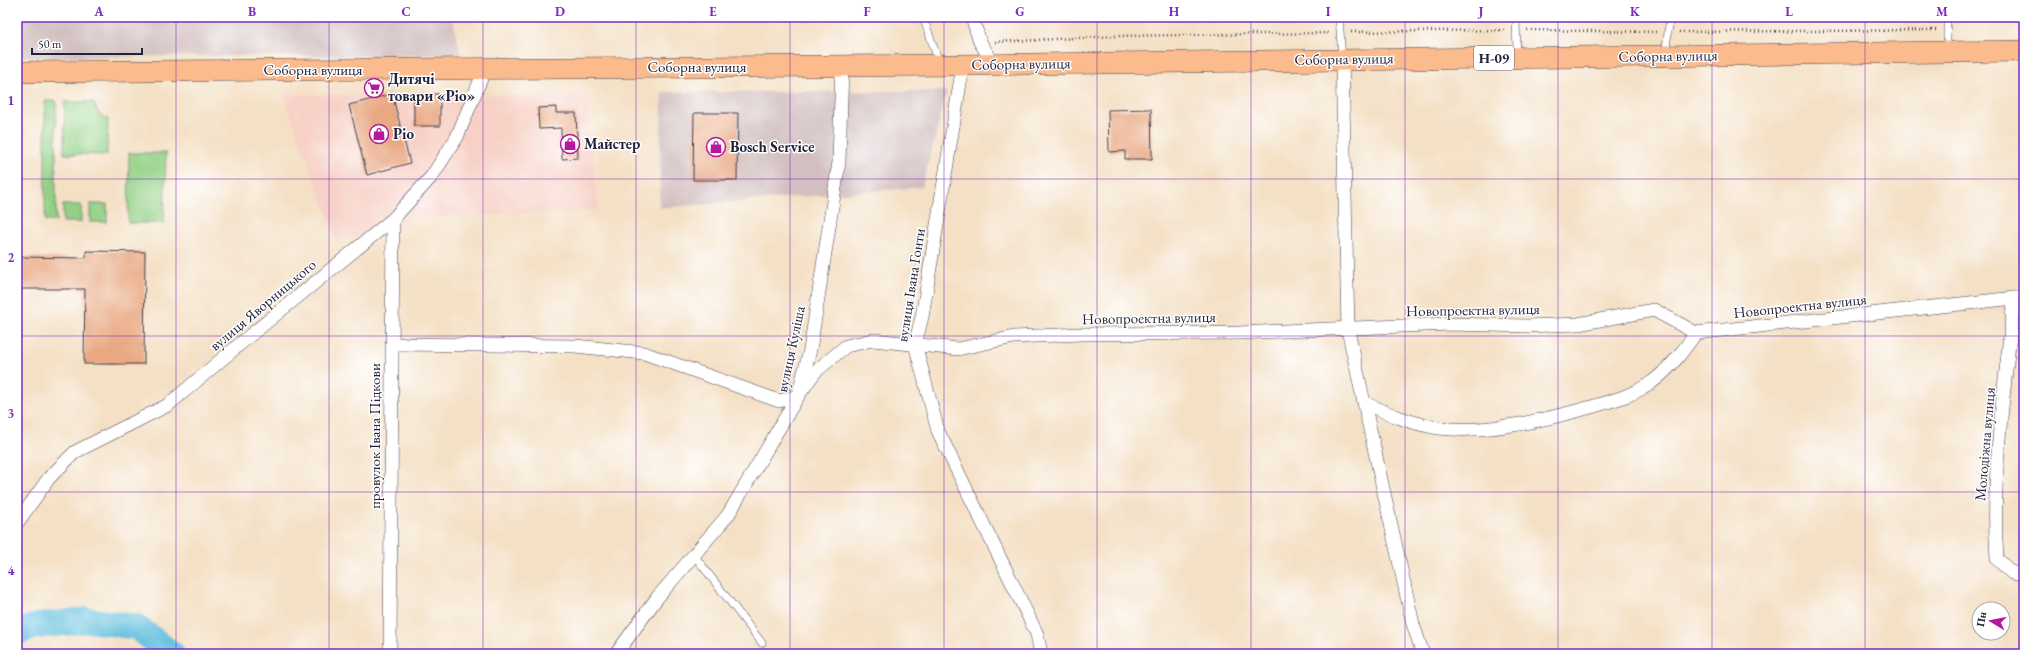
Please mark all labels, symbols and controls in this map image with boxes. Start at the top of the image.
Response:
text: A [93,3,104,20]
text: B [248,3,256,20]
text: C [401,3,411,20]
text: D [555,3,565,20]
text: E [709,3,717,20]
text: F [863,3,871,20]
text: G [1015,3,1025,20]
text: H [1169,3,1180,20]
text: I [1326,3,1331,20]
text: J [1477,3,1484,20]
text: K [1630,3,1641,20]
text: L [1785,3,1793,20]
text: M [1936,3,1948,20]
scale bar [32,30,142,56]
text: 50 m [38,36,62,52]
street label: Соборна вулиця [1618,45,1718,66]
road number: Н-09 [1474,46,1514,70]
street label: Соборна вулиця [1294,48,1394,69]
street label: Соборна вулиця [971,53,1071,74]
street label: Соборна вулиця [647,57,747,76]
street label: Соборна вулиця [263,60,363,79]
place label: Дитячі товари «Ріо» [388,69,475,105]
supermarket icon: Дитячі товари «Ріо» [363,77,385,99]
text: 1 [8,92,15,109]
shop icon: Ріо [368,123,390,145]
place label: Ріо [393,124,415,143]
shop icon: Майстер [559,133,581,155]
place label: Майстер [584,134,640,153]
shop icon: Bosch Service [705,136,727,158]
place label: Bosch Service [730,137,814,156]
street label: вулиця Івана Гонти [892,227,929,343]
text: 2 [8,249,15,266]
street label: вулиця Яворницького [206,255,320,355]
street label: Новопроектна вулиця [1732,289,1868,322]
street label: Новопроектна вулиця [1406,299,1540,320]
street label: вулиця Куліша [772,304,809,394]
street label: Новопроектна вулиця [1082,307,1216,328]
street label: провулок Івана Підкови [365,363,384,509]
street label: Молодіжна вулиця [1970,386,1999,502]
text: 3 [8,405,15,422]
text: 4 [8,562,15,579]
north arrow [1971,601,2011,641]
text: Пн [1973,610,1989,628]

